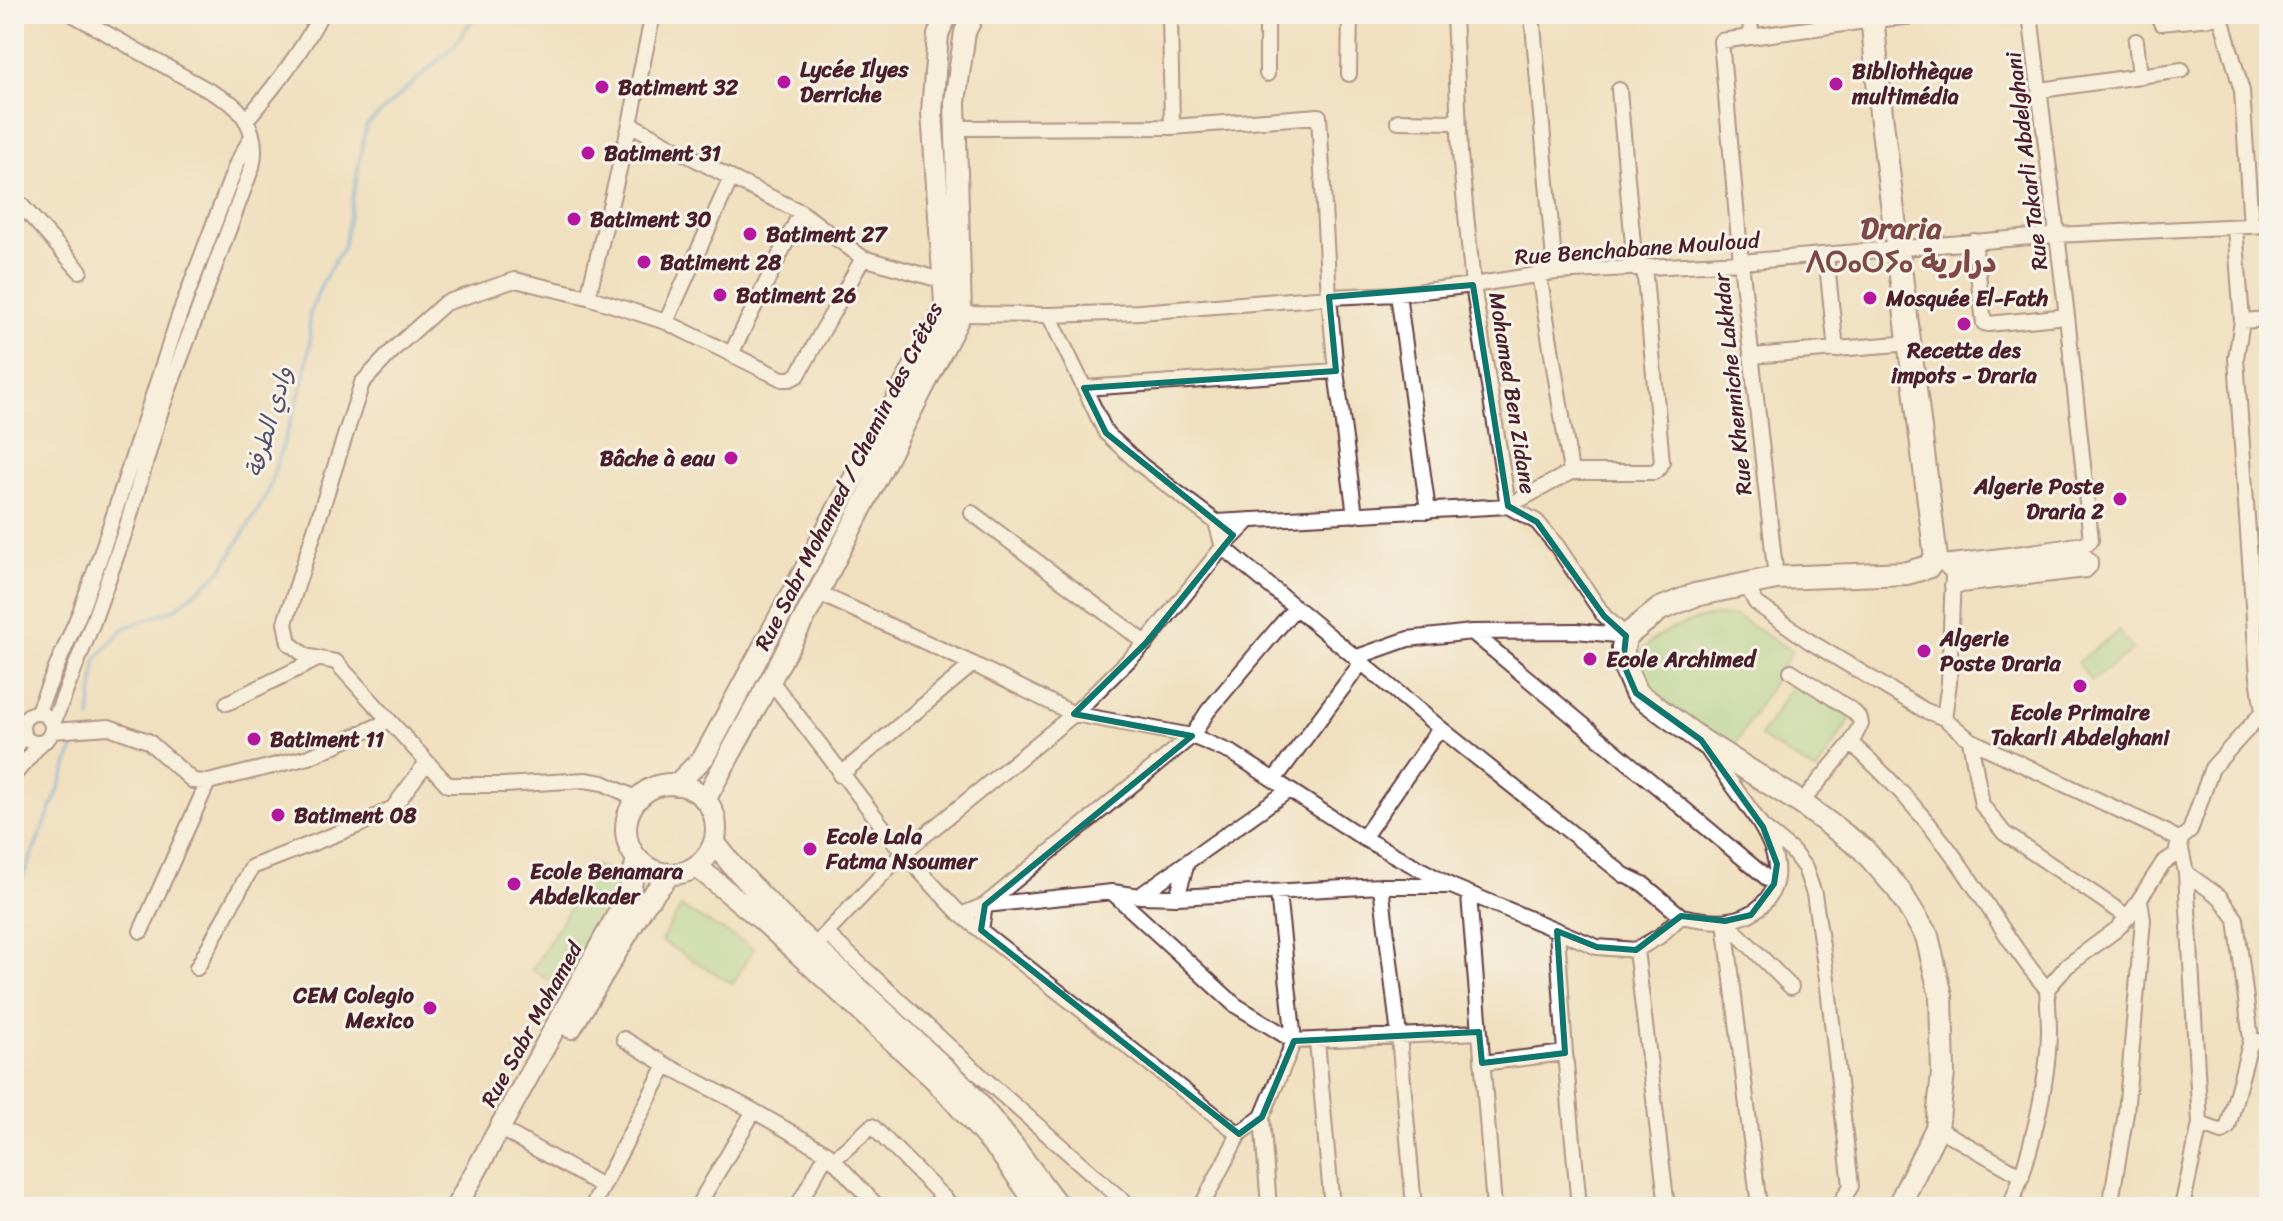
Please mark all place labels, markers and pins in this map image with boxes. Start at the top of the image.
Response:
place label: Lycée Ilyes Derriche [800,50,910,114]
place label: Bibliothèque multimédia [1851,52,1973,116]
place label: Batiment 32 [618,68,738,107]
marker: Lycée Ilyes Derriche [775,73,793,91]
marker: Bibliothèque multimédia [1827,75,1845,93]
marker: Batiment 32 [593,78,611,96]
place label: Batiment 31 [604,134,721,173]
marker: Batiment 31 [579,144,597,162]
place label: Batiment 30 [590,200,711,239]
marker: Batiment 30 [565,210,583,228]
place label: Batiment 27 [766,215,889,254]
marker: Batiment 27 [741,225,759,243]
place label: Batiment 28 [660,243,782,282]
marker: Batiment 28 [635,253,653,271]
place label: Batiment 26 [736,276,857,315]
place label: Mosquée El-Fath [1885,279,2049,318]
marker: Batiment 26 [711,286,729,304]
marker: Mosquée El-Fath [1861,289,1879,307]
marker: Recette des impots - Draria [1955,315,1973,333]
place label: Recette des impots - Draria [1891,331,2038,395]
place label: Bâche à eau [600,439,715,478]
marker: Bâche à eau [722,449,740,467]
place label: Algerie Poste Draria 2 [1973,467,2105,531]
marker: Algerie Poste Draria 2 [2111,490,2129,508]
place label: Algerie Poste Draria [1939,619,2062,683]
place label: Ecole Archimed [1606,640,1758,679]
marker: Algerie Poste Draria [1915,642,1933,660]
marker: Ecole Archimed [1581,650,1599,668]
marker: Ecole Primaire Takarli Abdelghani [2071,677,2089,695]
place label: Ecole Primaire Takarli Abdelghani [1991,693,2170,757]
place label: Batiment 11 [270,720,385,759]
marker: Batiment 11 [245,730,263,748]
place label: Batiment 08 [294,796,417,835]
marker: Batiment 08 [269,806,287,824]
place label: Ecole Lala Fatma Nsoumer [825,817,979,881]
marker: Ecole Lala Fatma Nsoumer [801,840,819,858]
place label: Ecole Benamara Abdelkader [529,852,684,916]
marker: Ecole Benamara Abdelkader [505,875,523,893]
place label: CEM Colegio Mexico [292,976,415,1040]
marker: CEM Colegio Mexico [421,999,439,1017]

